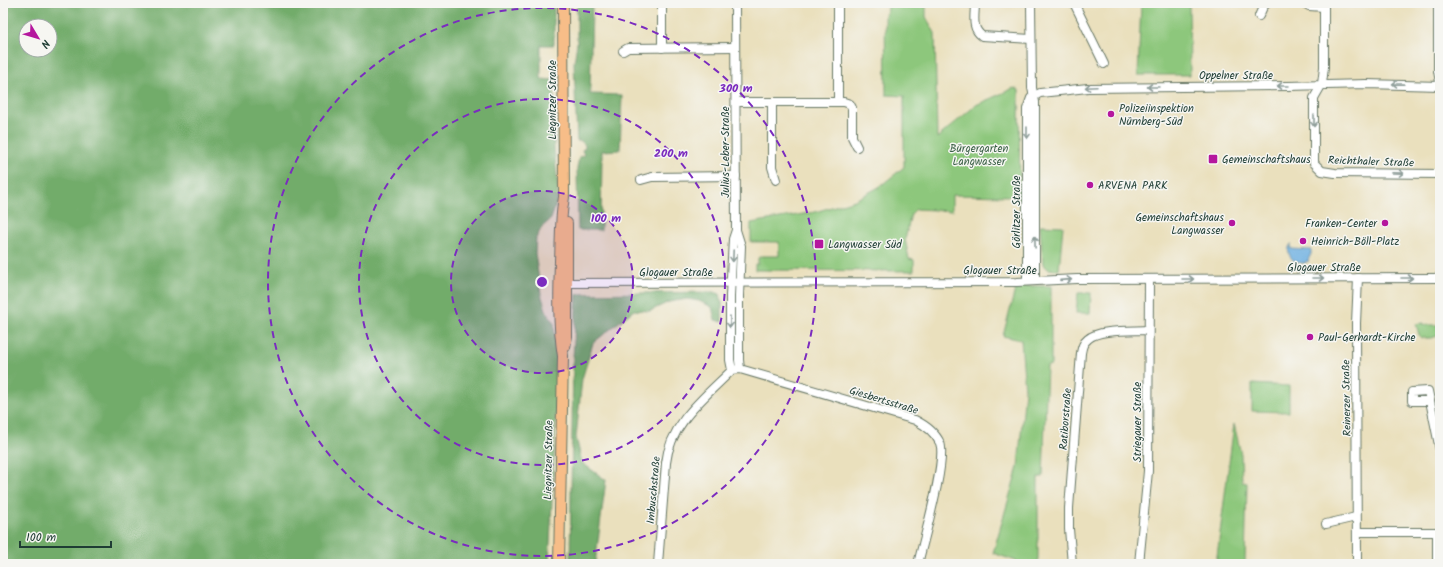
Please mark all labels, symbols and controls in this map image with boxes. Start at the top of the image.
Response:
north arrow [18,18,58,58]
text: N [36,35,54,52]
street label: Liegnitzer Straße [544,60,562,140]
street label: Oppelner Straße [1199,67,1273,85]
text: 300 m [718,79,753,98]
one-way arrow [1392,80,1405,88]
one-way arrow [1277,82,1290,90]
one-way arrow [1147,83,1160,91]
one-way arrow [1085,84,1098,91]
place label: Polizeiinspektion Nürnberg-Süd [1119,100,1194,131]
street label: Julius-Leber-Straße [717,106,735,198]
marker: Polizeiinspektion Nürnberg-Süd [1106,109,1116,119]
one-way arrow [1310,114,1318,127]
one-way arrow [1023,126,1031,139]
park label: Bürgergarten Langwasser [950,140,1009,171]
text: 200 m [654,144,688,163]
place label: Gemeinschaftshaus [1222,151,1311,169]
street label: Reichthaler Straße [1328,152,1414,172]
marker: Gemeinschaftshaus [1207,153,1219,165]
one-way arrow [1391,169,1404,177]
street label: Görlitzer Straße [1008,175,1026,249]
place label: ARVENA PARK [1098,177,1168,195]
marker: ARVENA PARK [1085,180,1095,190]
text: 100 m [591,209,621,228]
place label: Gemeinschaftshaus Langwasser [1135,209,1225,240]
place label: Franken-Center [1305,215,1378,233]
marker: Gemeinschaftshaus Langwasser [1227,218,1237,228]
marker: Franken-Center [1380,218,1390,228]
place label: Heinrich-Böll-Platz [1311,233,1399,251]
place label: Langwasser Süd [828,236,902,254]
one-way arrow [1031,236,1039,249]
marker: Heinrich-Böll-Platz [1298,236,1308,246]
marker: Langwasser Süd [813,238,825,250]
one-way arrow [729,249,736,262]
street label: Glogauer Straße [1287,259,1361,277]
street label: Glogauer Straße [963,262,1037,280]
street label: Glogauer Straße [639,264,713,282]
one-way arrow [1311,274,1324,282]
one-way arrow [1400,274,1413,282]
centre of rings [535,275,549,289]
one-way arrow [1181,275,1194,283]
one-way arrow [1059,276,1072,284]
one-way arrow [726,315,734,328]
place label: Paul-Gerhardt-Kirche [1318,329,1416,347]
marker: Paul-Gerhardt-Kirche [1305,332,1315,342]
street label: Reinerzer Straße [1337,359,1357,436]
street label: Giesbertsstraße [847,382,921,420]
street label: Striegauer Straße [1129,382,1147,462]
street label: Ratiborstraße [1055,387,1077,451]
street label: Liegnitzer Straße [539,420,559,500]
street label: Imbuschstraße [642,455,666,525]
scale bar [20,523,111,549]
text: 100 m [26,528,57,547]

